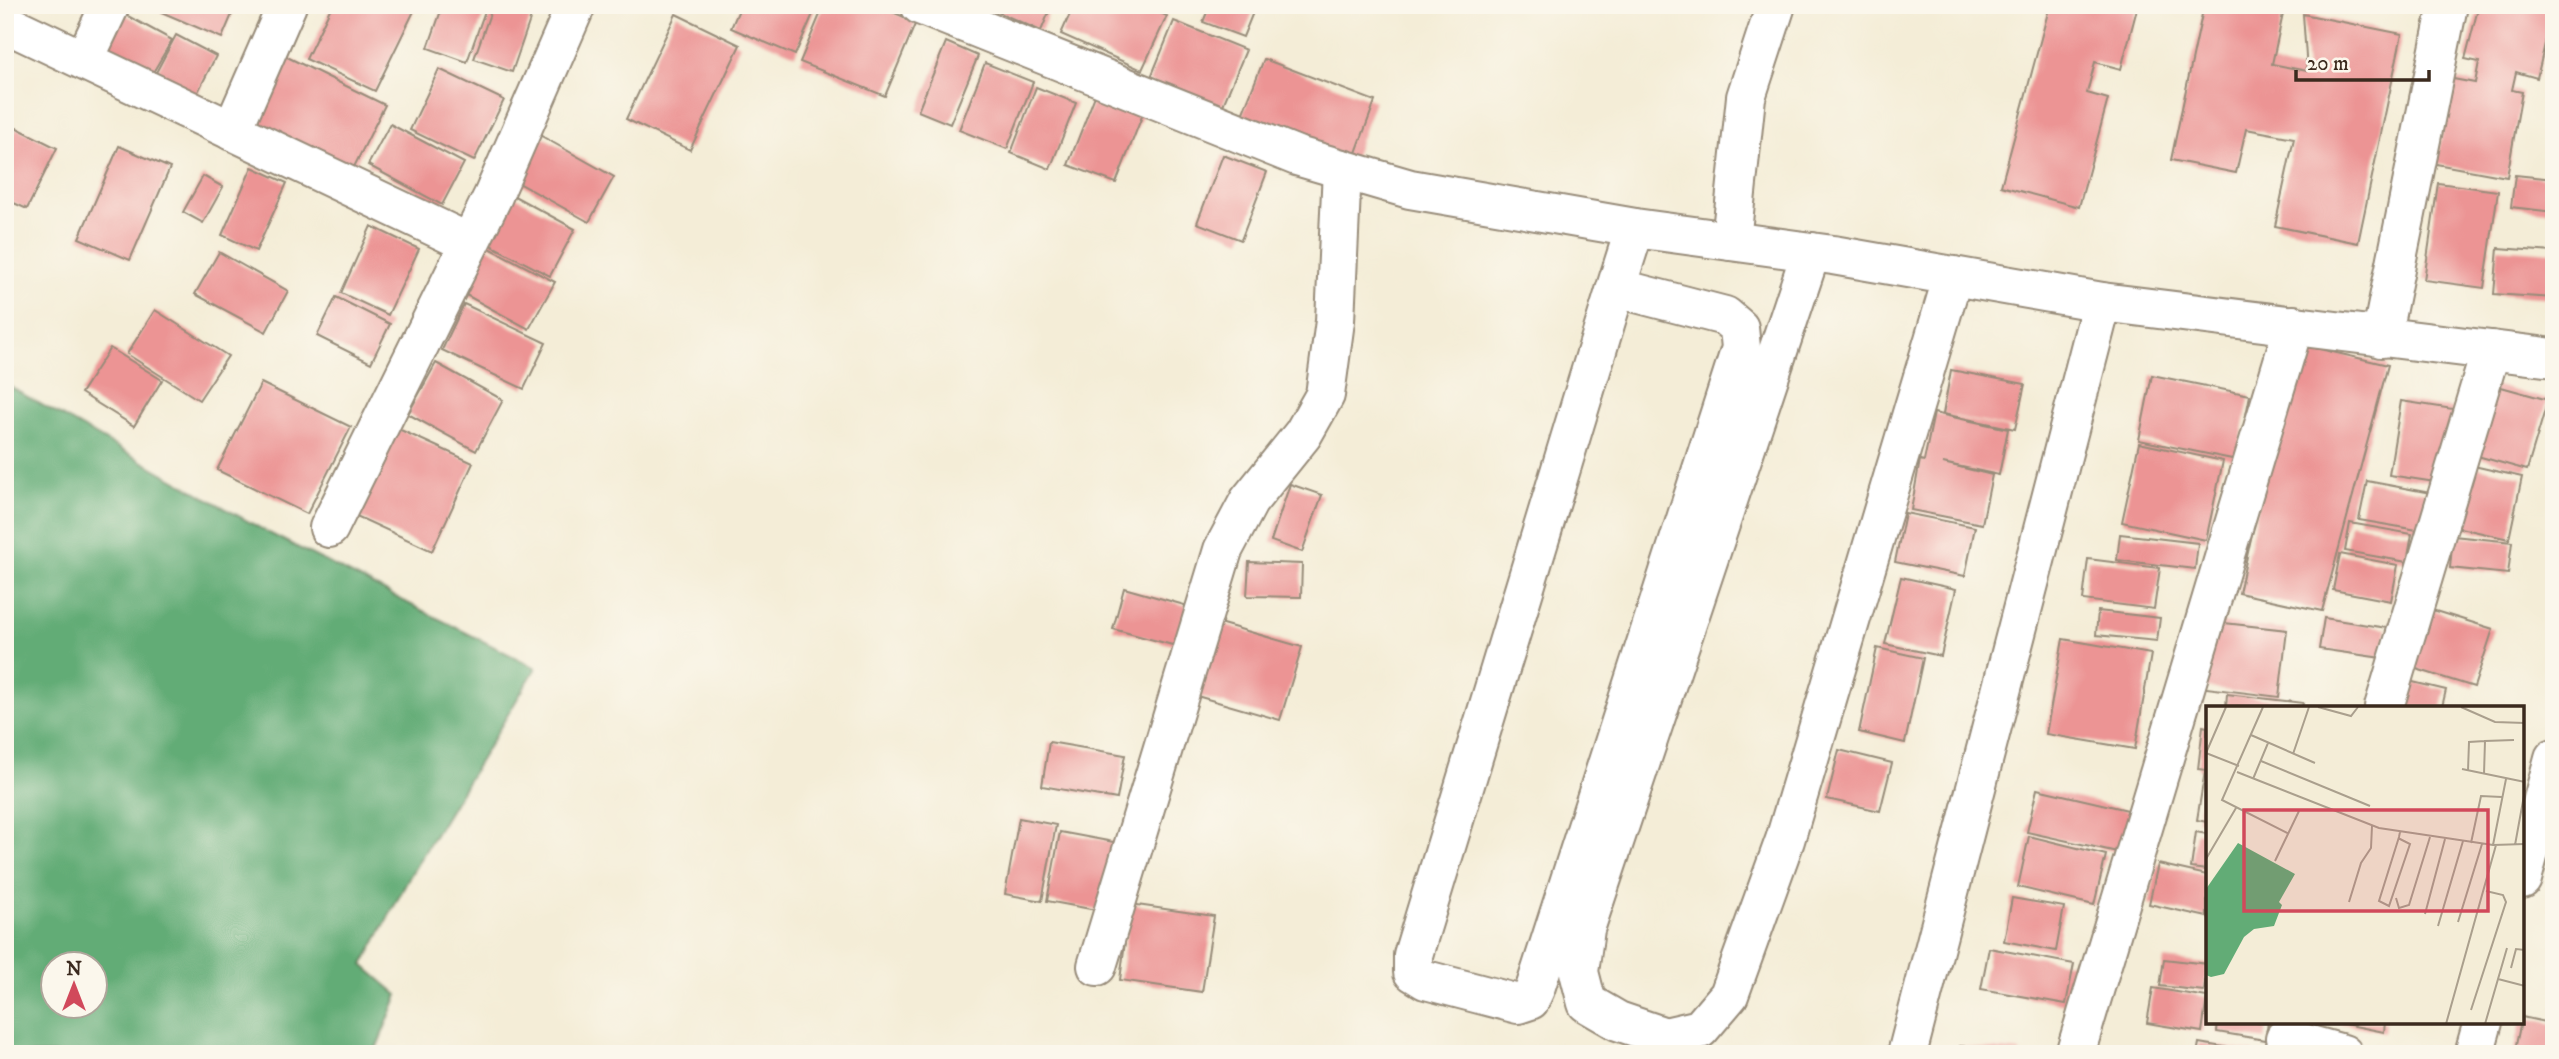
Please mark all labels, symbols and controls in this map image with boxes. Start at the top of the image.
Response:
scale bar [2296,38,2430,82]
text: 20 m [2307,51,2349,77]
inset map [2206,706,2524,1024]
north arrow [38,950,108,1020]
text: N [66,958,82,981]

